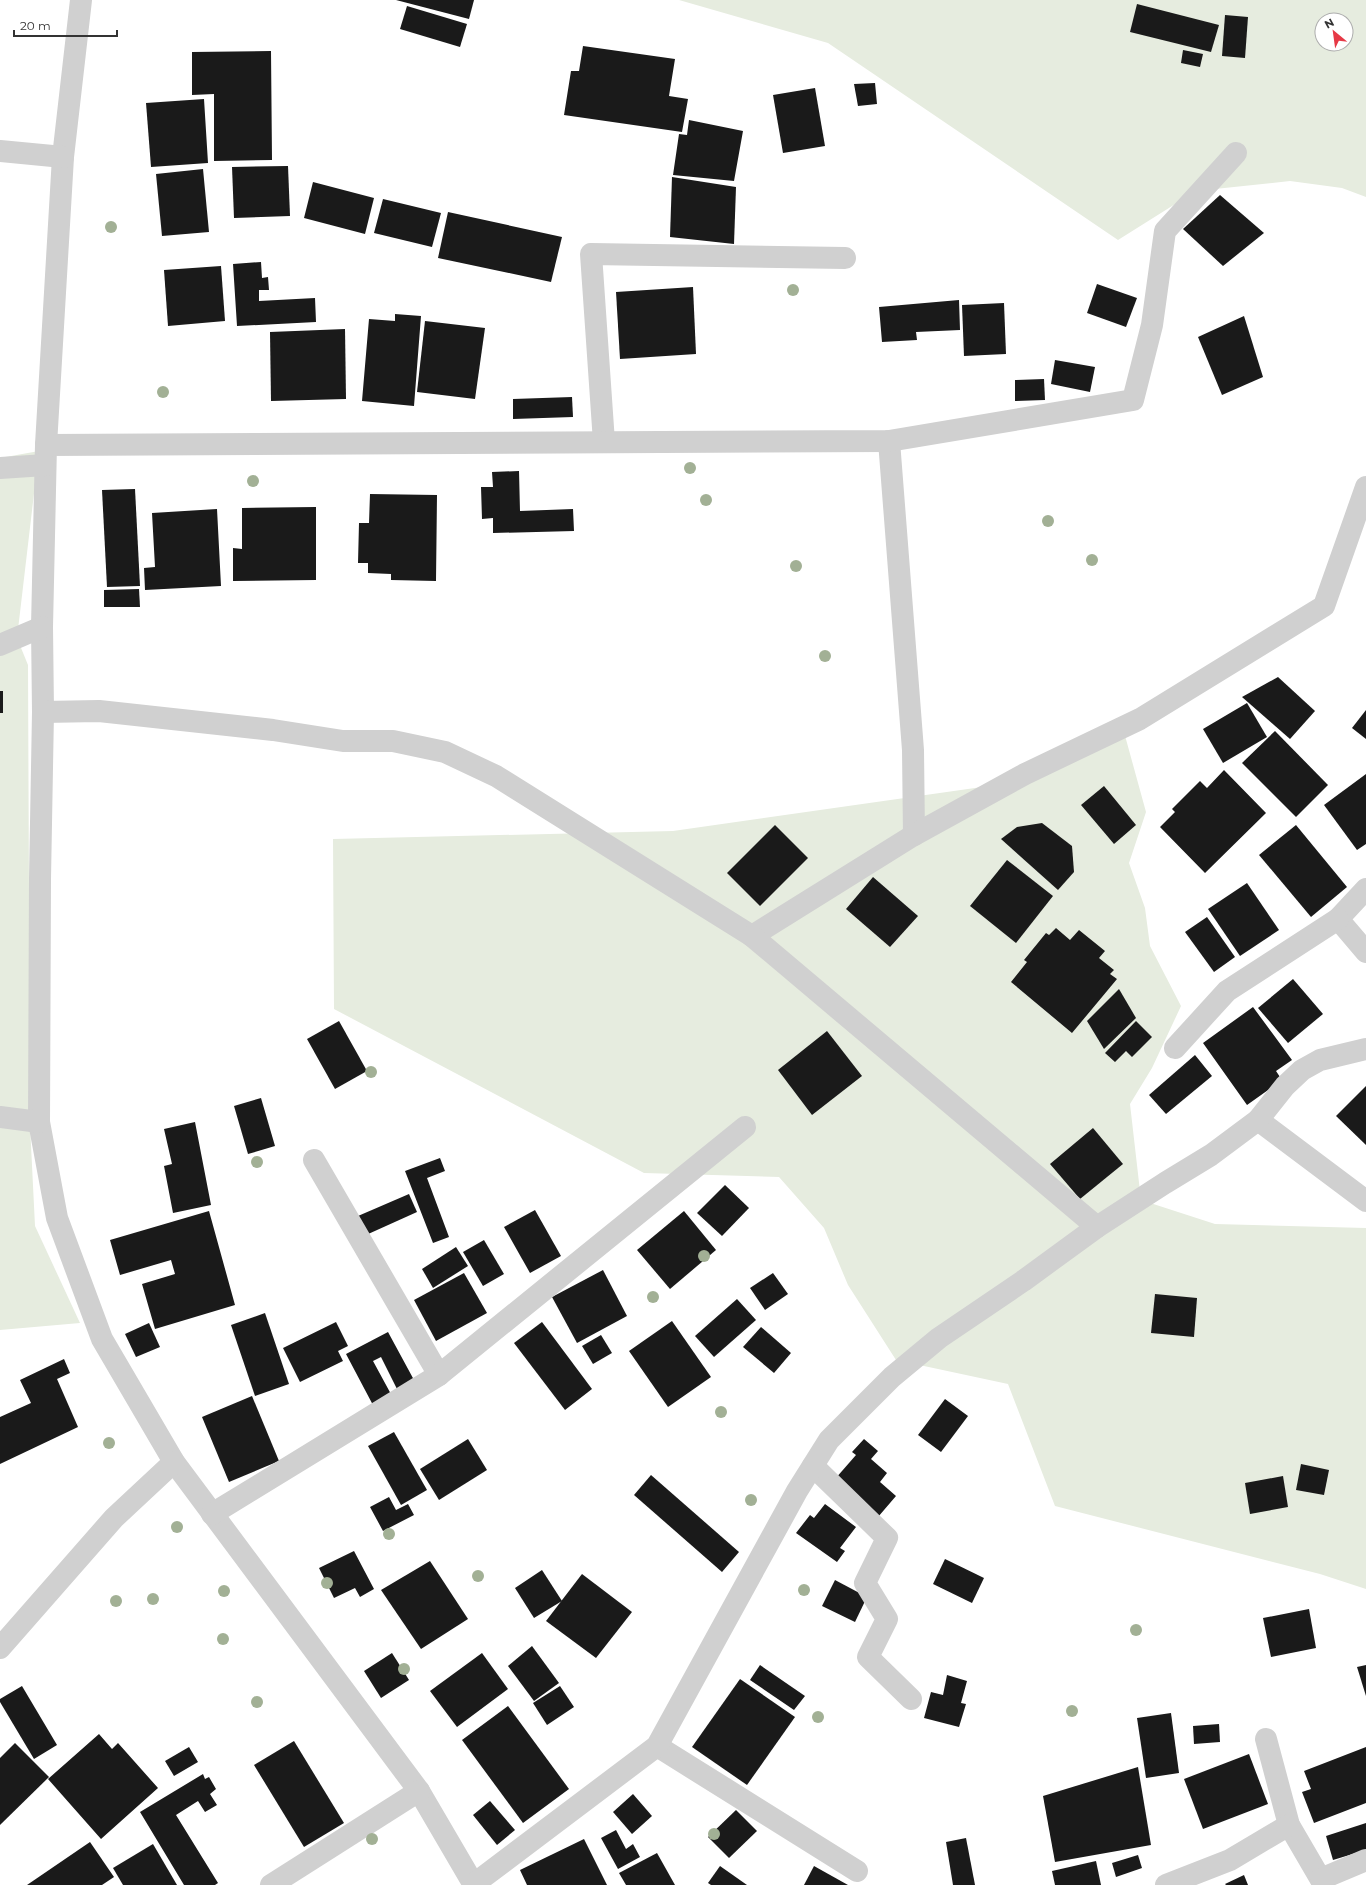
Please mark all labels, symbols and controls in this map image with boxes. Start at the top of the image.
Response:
scale bar [14,12,117,38]
north arrow [1314,12,1354,52]
text: N [1322,15,1336,32]
text: 20 m [20,18,51,33]

